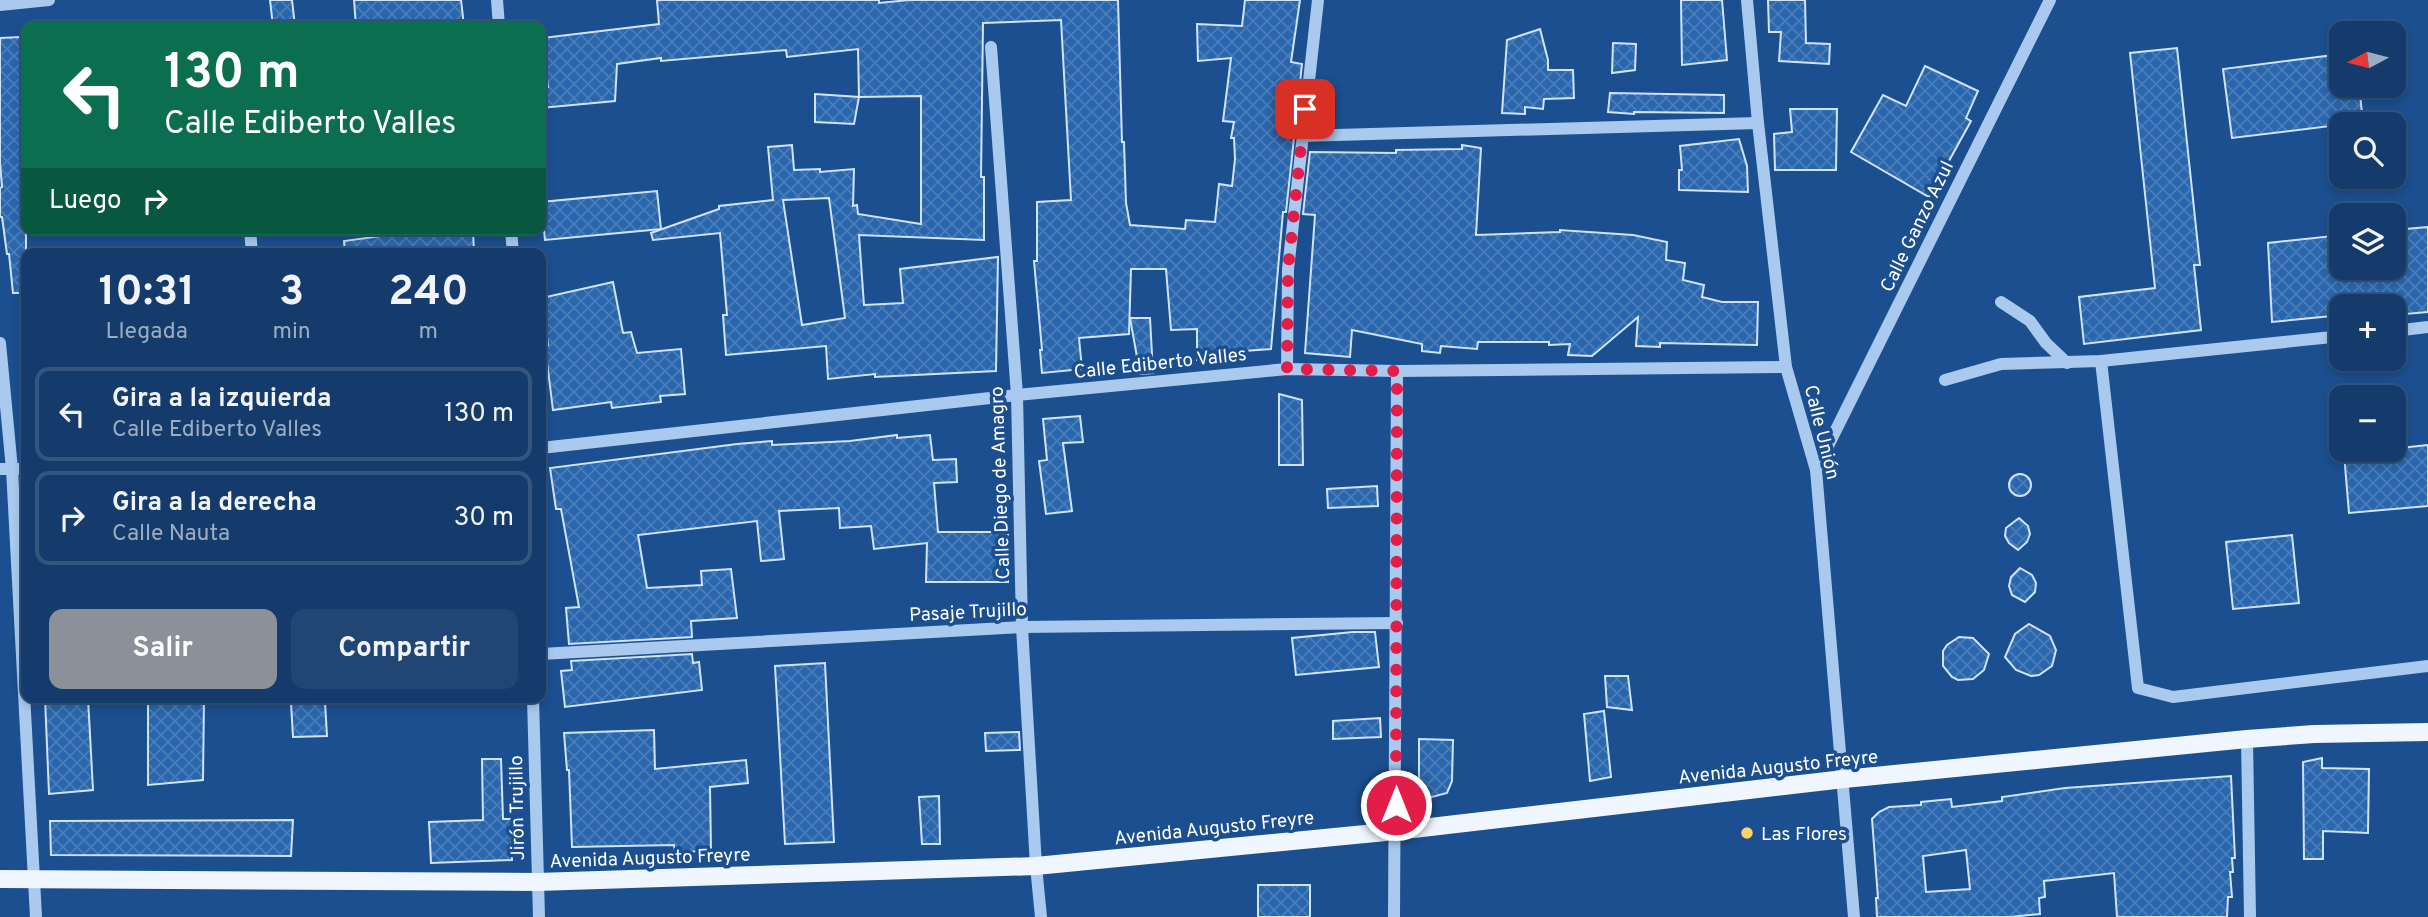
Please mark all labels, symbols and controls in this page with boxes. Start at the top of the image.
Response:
north arrow [2329,21,2406,98]
map controls [2329,21,2406,462]
text: 130 m [164,44,300,106]
icon: left [49,49,140,140]
pin [1275,79,1335,139]
icon: arrive [1286,90,1324,128]
text: Calle Ediberto Valles [164,105,456,145]
button: search [2329,112,2406,189]
street label: Calle Ganzo Azul [1876,157,1960,296]
icon: right [136,182,174,220]
text: Luego [49,185,122,218]
button: layers [2329,203,2406,280]
text: 10:31 [98,267,195,320]
text: 3 [279,267,304,320]
text: 240 [388,267,469,320]
button: + [2329,294,2406,371]
text: Llegada [106,318,188,347]
text: min [272,318,311,347]
text: m [419,318,438,347]
street label: Calle Ediberto Valles [1073,343,1248,385]
text: Gira a la izquierda [112,383,331,416]
street label: Calle Unión [1798,383,1844,482]
button: − [2329,385,2406,462]
street label: Calle Diego de Amagro [986,386,1016,580]
icon: left [53,395,91,433]
text: 130 m [444,398,514,431]
text: Calle Ediberto Valles [112,416,322,445]
text: Gira a la derecha [112,487,317,520]
icon: right [53,499,91,537]
text: 30 m [454,502,514,535]
text: Calle Nauta [112,520,230,549]
street label: Pasaje Trujillo [909,598,1028,628]
button: Salir [49,609,277,689]
button: Compartir [291,609,518,689]
street label: Avenida Augusto Freyre [1677,746,1879,790]
street label: Jirón Trujillo [505,755,531,861]
position arrow [1359,768,1433,842]
street label: Avenida Augusto Freyre [1113,807,1315,851]
place label: Las Flores [1761,823,1847,847]
marker: Las Flores [1739,825,1755,841]
street label: Avenida Augusto Freyre [549,844,751,874]

